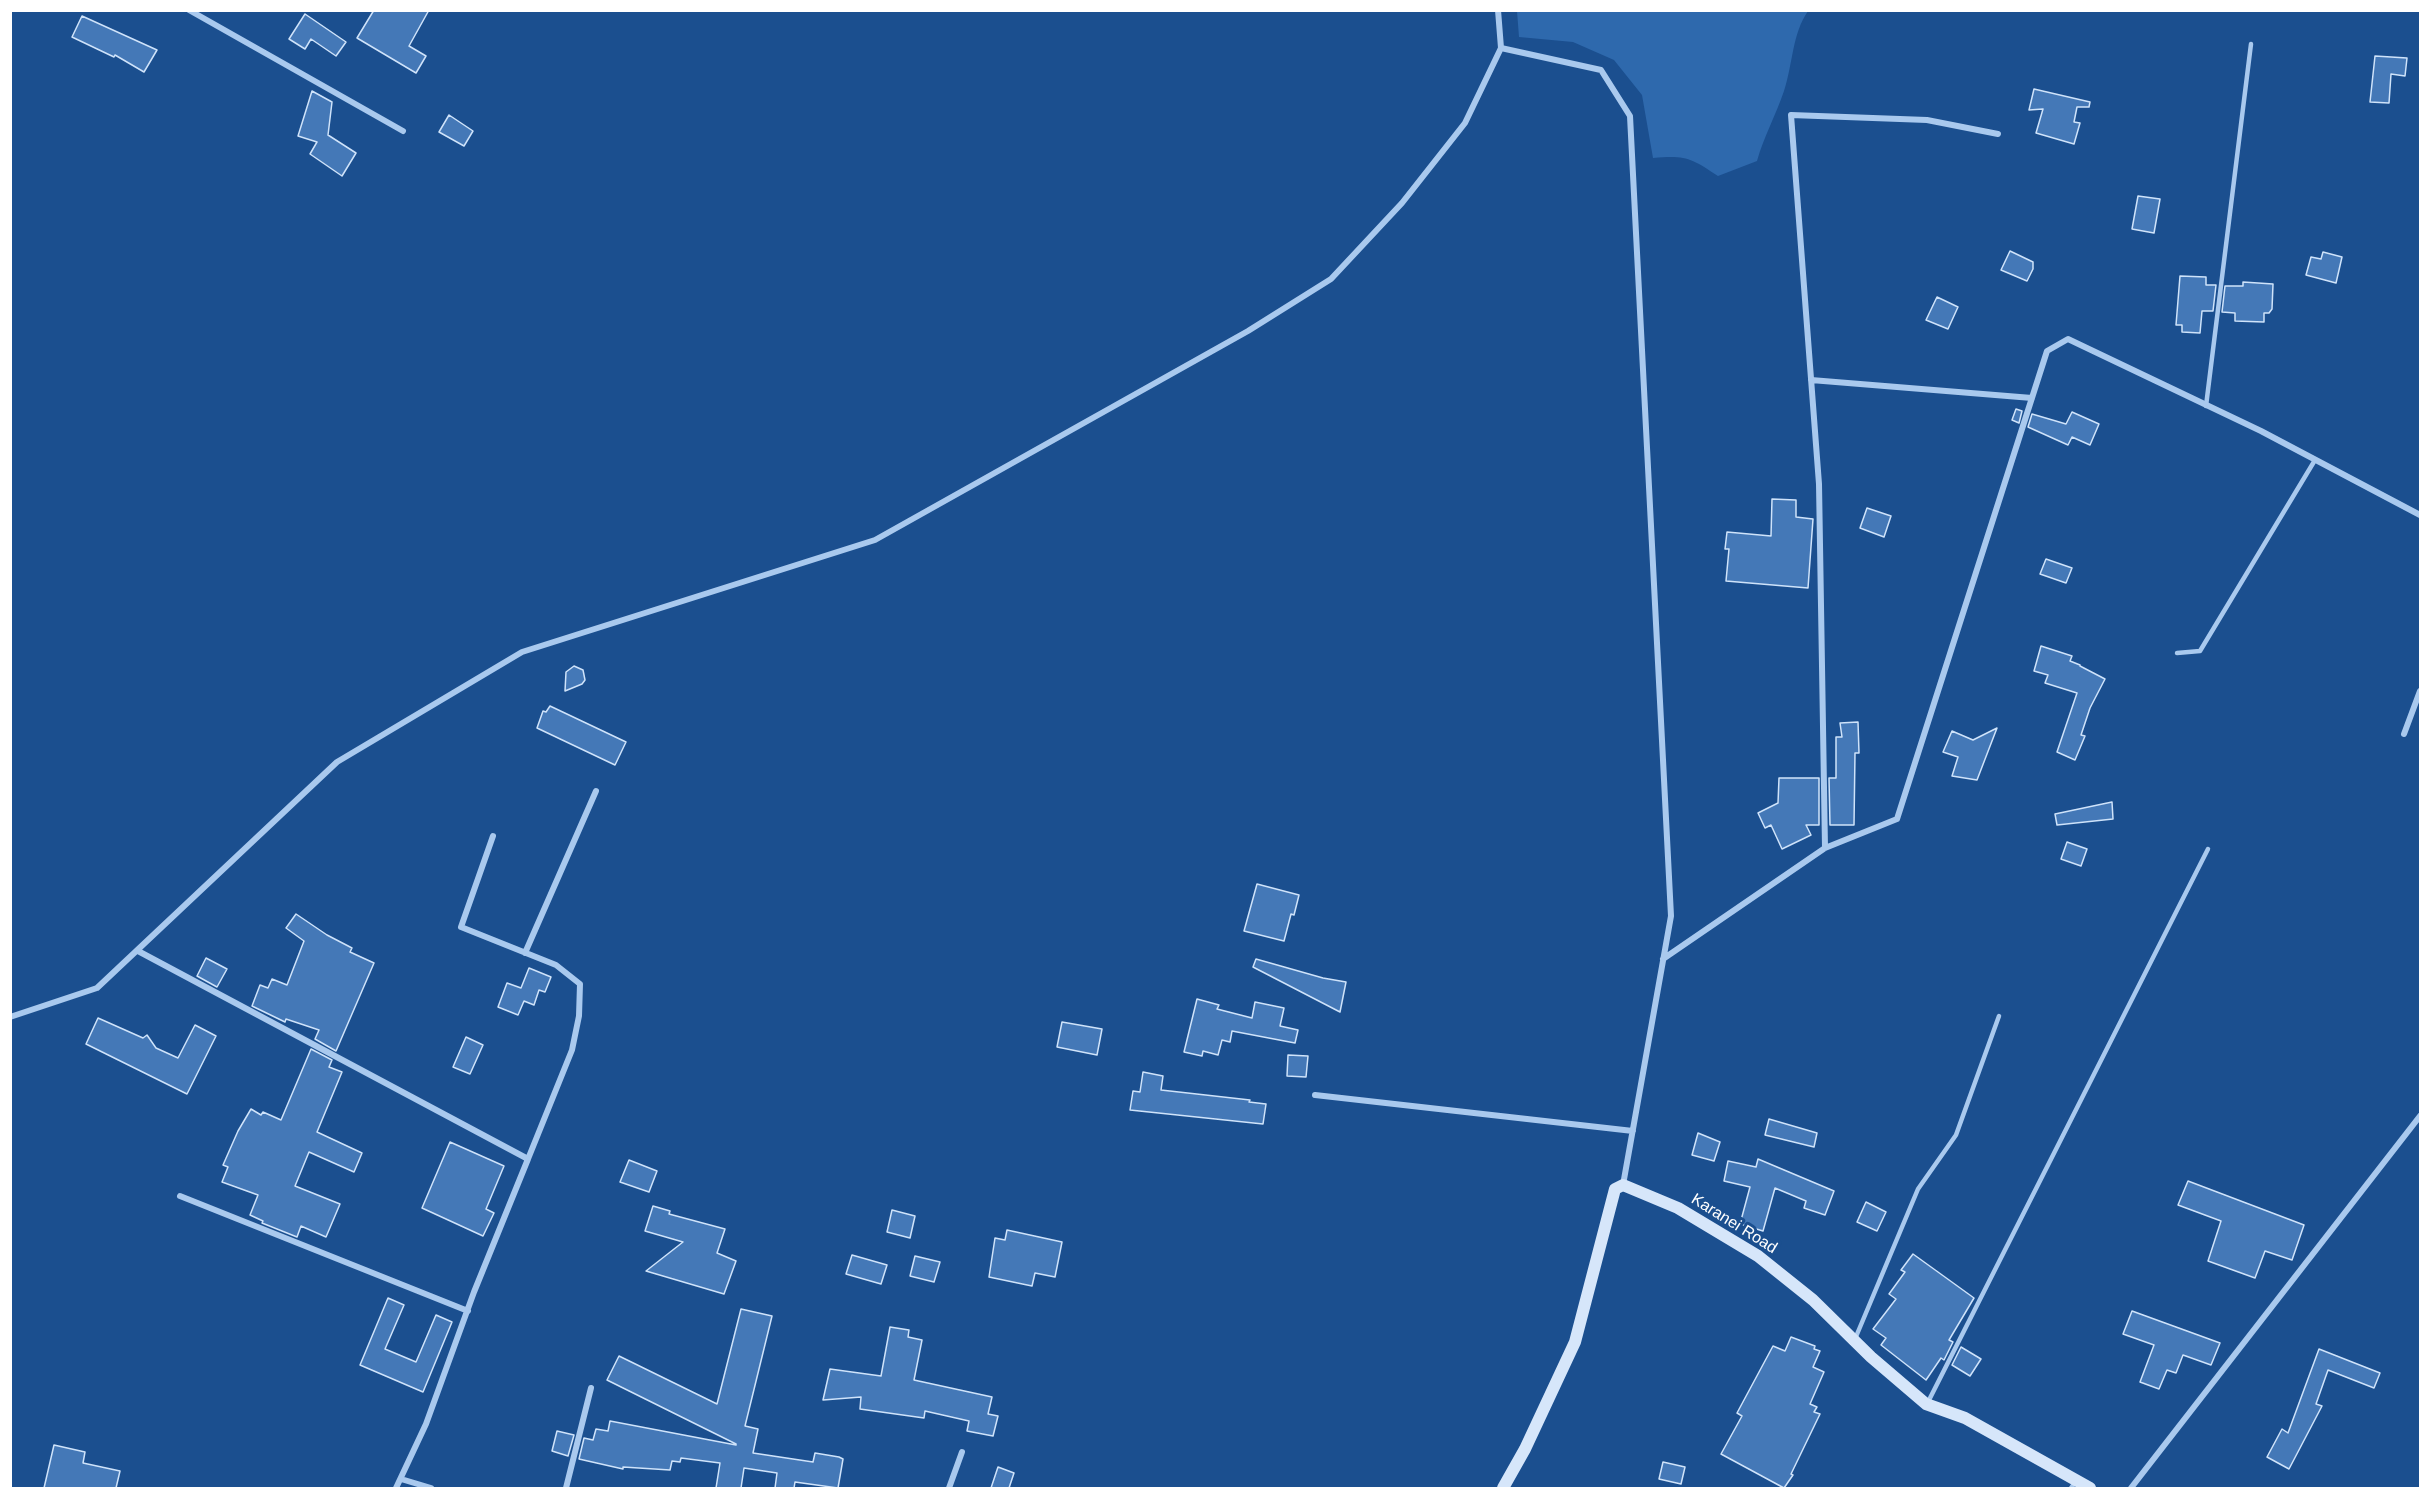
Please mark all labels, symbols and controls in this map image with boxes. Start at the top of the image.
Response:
street label: Karanei Road [1687,1190,1781,1258]

